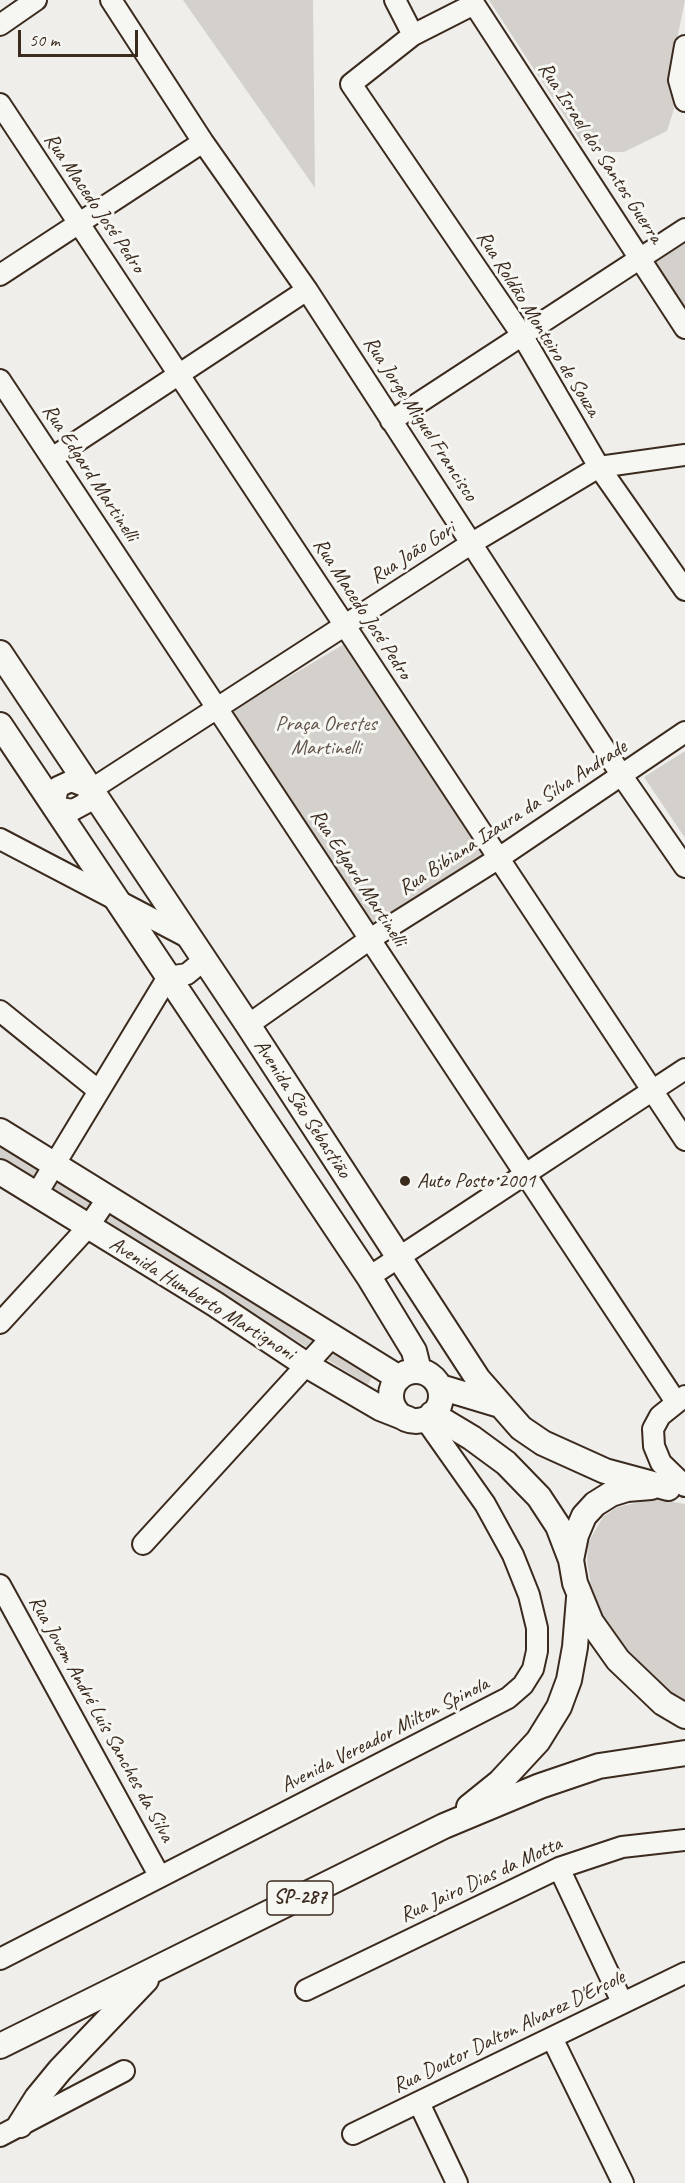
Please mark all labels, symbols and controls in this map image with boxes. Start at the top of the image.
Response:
scale bar [21,18,141,56]
text: 50 m [29,29,60,51]
street label: Rua Israel dos Santos Guerra [532,58,668,248]
street label: Rua Macedo José Pedro [38,128,150,278]
street label: Rua Roldão Monteiro de Souza [471,227,605,421]
street label: Rua Jorge Miguel Francisco [357,332,483,506]
street label: Rua Edgard Martinelli [36,400,144,546]
street label: Rua João Gori [366,516,460,590]
street label: Rua Macedo José Pedro [307,534,417,684]
park label: Praça Orestes Martinelli [276,711,376,761]
street label: Rua Bibiana Izaura da Silva Andrade [394,735,632,901]
street label: Rua Edgard Martinelli [304,805,412,951]
street label: Avenida São Sebastião [248,1035,356,1183]
place label: Auto Posto 2001 [417,1168,535,1194]
marker: Auto Posto 2001 [398,1174,412,1188]
street label: Avenida Humberto Martignoni [104,1232,300,1366]
street label: Rua Jovem André Luís Sanches da Silva [23,1592,179,1846]
street label: Avenida Vereador Milton Spinola [277,1672,493,1798]
street label: Rua Jairo Dias da Motta [396,1831,566,1929]
road number: SP-287 [267,1881,333,1915]
street label: Rua Doutor Dalton Alvarez D'Ercole [389,1965,629,2099]

